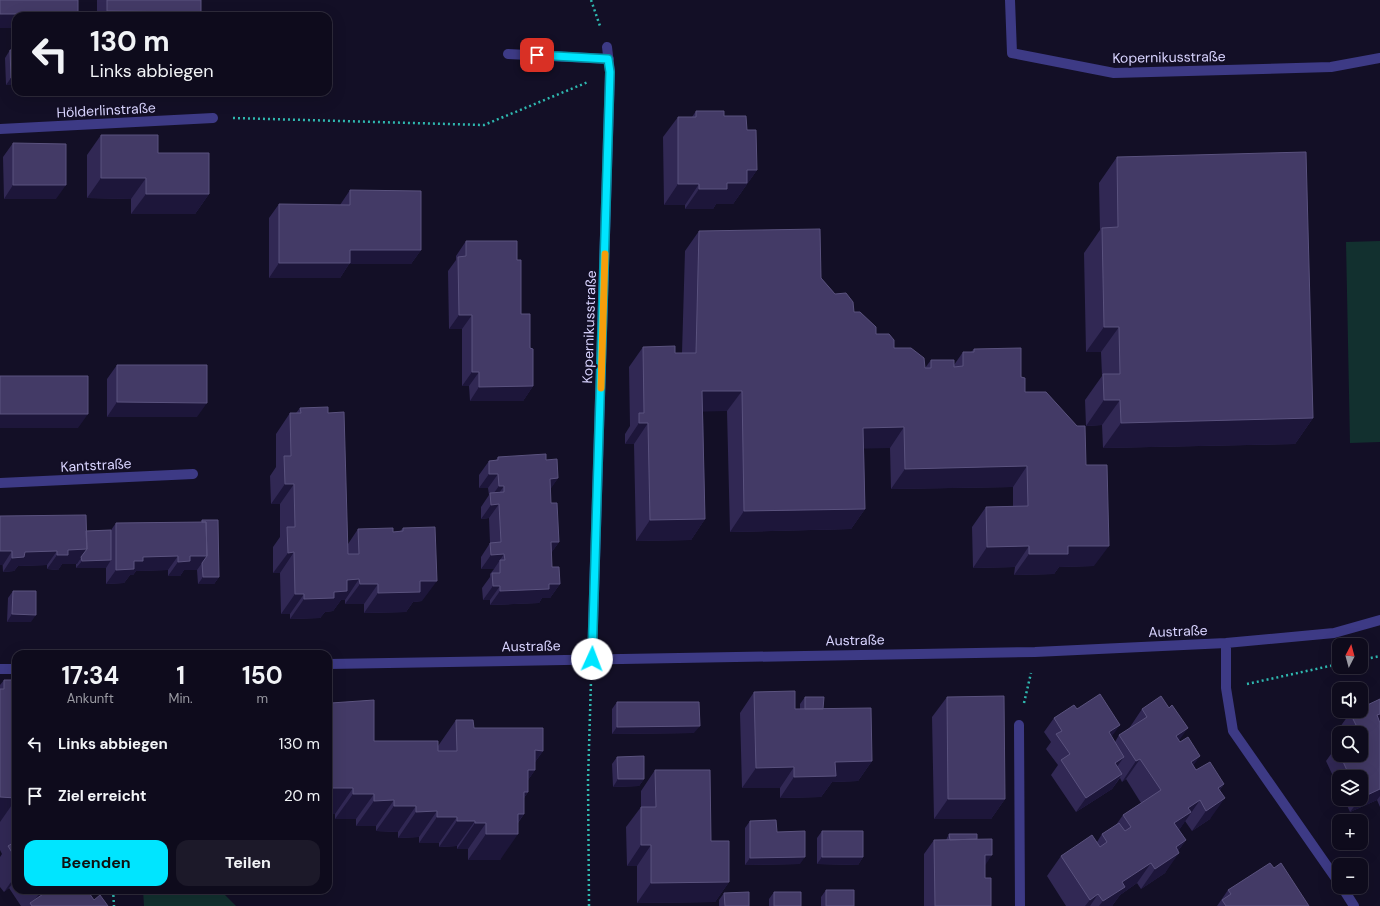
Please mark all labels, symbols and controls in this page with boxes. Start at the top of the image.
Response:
text: 130 m [90,23,170,60]
icon: left [24,28,76,80]
pin [520,38,554,72]
icon: arrive [526,44,548,66]
street label: Kopernikusstraße [1112,47,1226,67]
text: Links abbiegen [90,59,214,83]
street label: Hölderlinstraße [56,98,156,122]
street label: Kopernikusstraße [578,270,600,384]
street label: Kantstraße [60,454,132,476]
street label: Austraße [1148,621,1208,641]
street label: Austraße [825,630,885,650]
street label: Austraße [501,636,561,656]
position arrow [571,638,613,680]
north arrow [1332,638,1368,674]
map controls [1332,638,1368,894]
text: 17:34 [61,660,119,691]
text: 1 [176,660,185,691]
text: 150 [242,660,283,691]
button: sound [1332,682,1368,718]
text: Ankunft [67,690,114,707]
text: Min. [169,690,193,707]
text: m [257,690,268,707]
button: search [1332,726,1368,762]
icon: left [24,733,46,755]
text: Links abbiegen [58,734,168,754]
text: 130 m [279,734,320,754]
button: layers [1332,770,1368,806]
icon: arrive [24,785,46,807]
text: Ziel erreicht [58,786,147,806]
text: 20 m [284,786,320,806]
button: + [1332,814,1368,850]
button: Beenden [24,840,168,886]
button: Teilen [176,840,320,886]
button: − [1332,858,1368,894]

